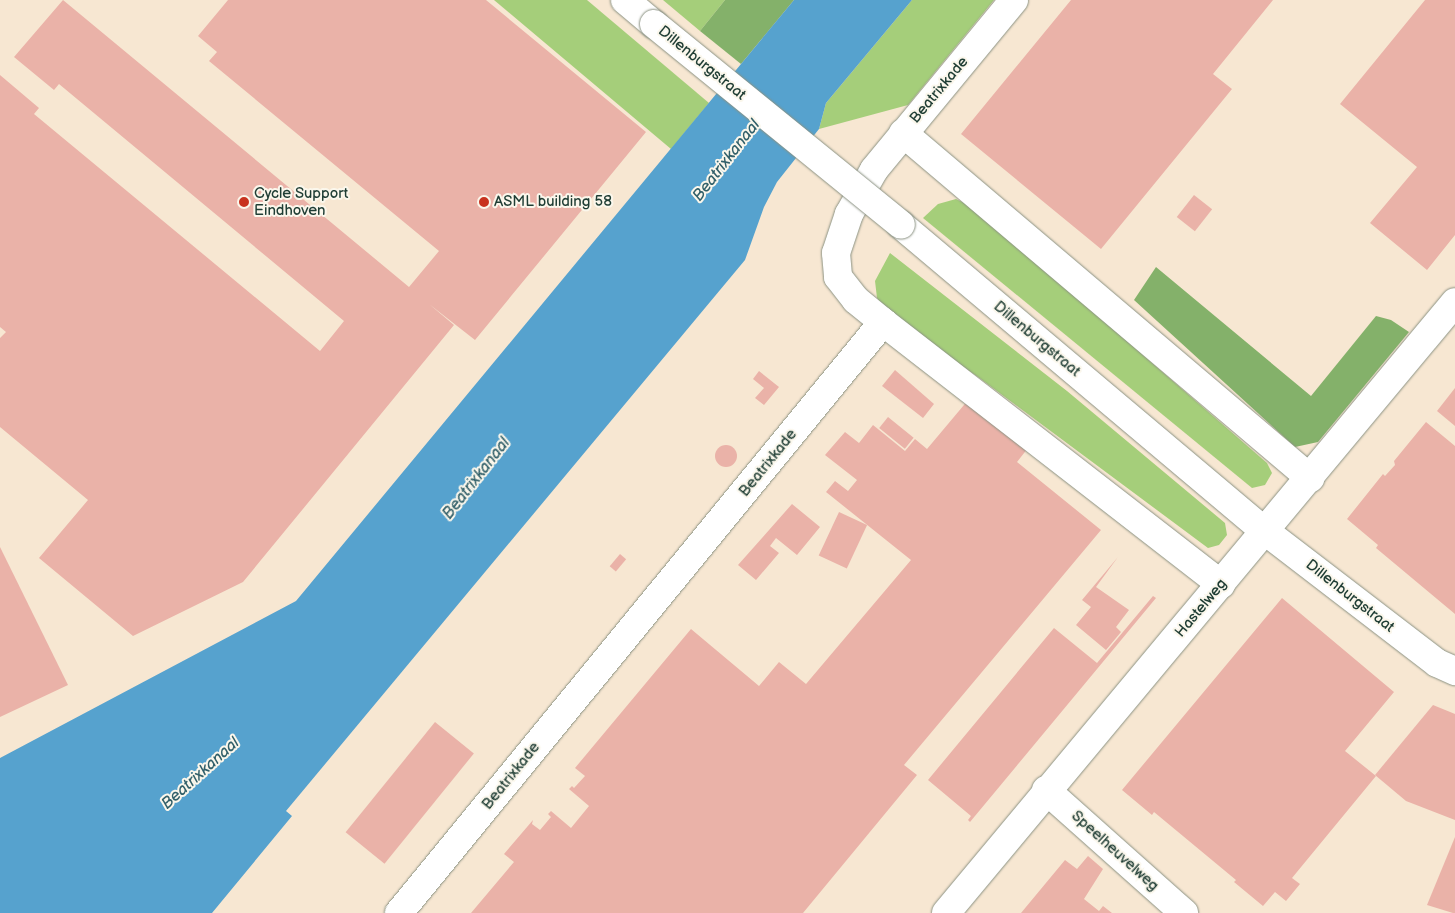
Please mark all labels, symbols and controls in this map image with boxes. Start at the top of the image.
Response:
street label: Dillenburgstraat [654,22,750,104]
street label: Beatrixkade [906,53,972,127]
water label: Beatrixkanaal [689,116,765,206]
place label: Cycle Support Eindhoven [254,184,349,219]
place label: ASML building 58 [494,193,612,211]
marker: Cycle Support Eindhoven [238,196,250,208]
marker: ASML building 58 [478,196,490,208]
street label: Dillenburgstraat [990,298,1084,380]
street label: Beatrixkade [735,426,801,500]
water label: Beatrixkanaal [439,434,515,524]
street label: Dillenburgstraat [1302,556,1398,636]
street label: Hastelweg [1171,575,1231,641]
water label: Beatrixkanaal [158,734,244,814]
street label: Beatrixkade [478,739,544,813]
street label: Speelheuvelweg [1068,807,1162,895]

